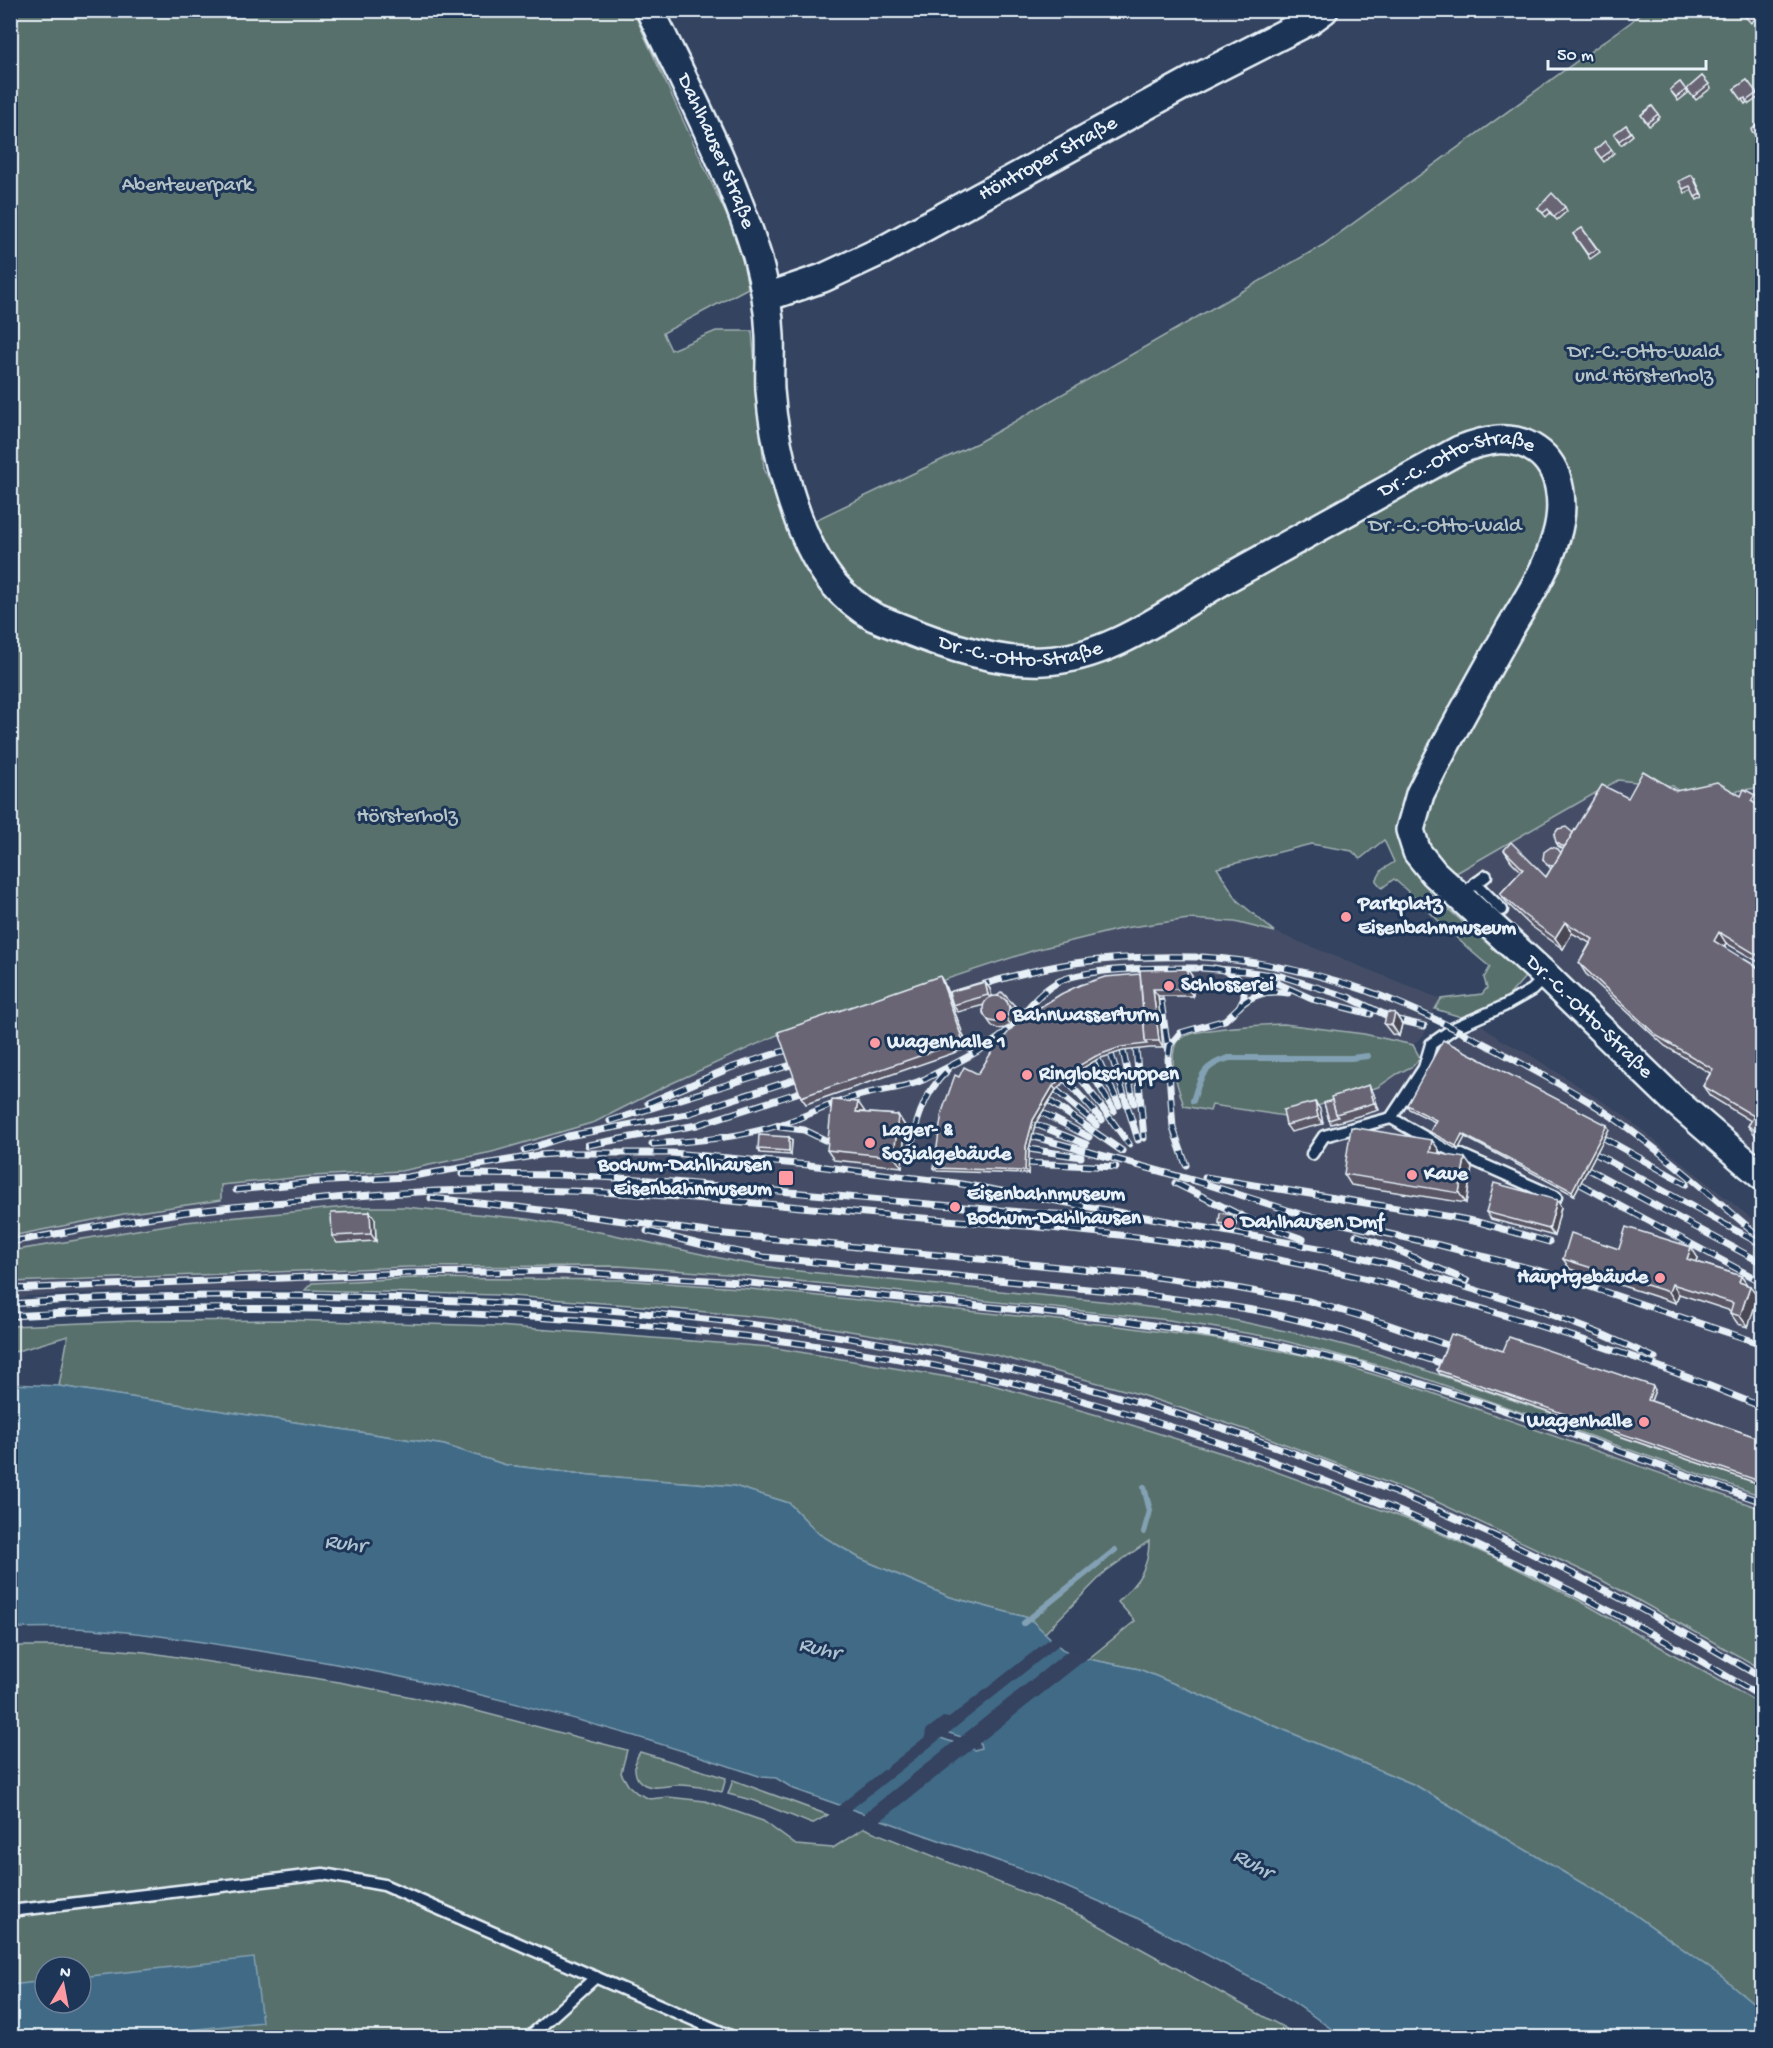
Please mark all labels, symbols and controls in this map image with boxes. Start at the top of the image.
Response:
scale bar [1548,33,1706,71]
text: 50 m [1557,46,1594,67]
street label: Dahlhauser Straße [670,68,760,233]
street label: Höntroper Straße [975,111,1123,207]
park label: Abenteuerpark [122,174,255,199]
park label: Dr.-C.-Otto-Wald und Hörsterholz [1566,341,1722,390]
street label: Dr.-C.-Otto-Straße [1373,427,1540,505]
park label: Dr.-C.-Otto-Wald [1367,515,1523,540]
street label: Dr.-C.-Otto-Straße [933,630,1107,674]
park label: Hörsterholz [357,805,458,830]
place label: Parkplatz Eisenbahnmuseum [1357,893,1516,942]
marker: Parkplatz Eisenbahnmuseum [1339,910,1353,924]
street label: Dr.-C.-Otto-Straße [1518,949,1658,1085]
place label: Schlosserei [1181,974,1274,999]
marker: Schlosserei [1162,979,1176,993]
place label: Bahnwasserturm [1012,1004,1159,1029]
marker: Bahnwasserturm [994,1009,1008,1023]
place label: Wagenhalle 1 [886,1031,1006,1056]
marker: Wagenhalle 1 [868,1036,882,1050]
place label: Ringlokschuppen [1038,1063,1180,1088]
marker: Ringlokschuppen [1020,1068,1034,1082]
place label: Lager- & Sozialgebäude [882,1119,1012,1168]
marker: Lager- & Sozialgebäude [863,1136,877,1150]
place label: Bochum-Dahlhausen Eisenbahnmuseum [597,1154,773,1203]
place label: Kaue [1423,1163,1469,1188]
marker: Kaue [1405,1168,1419,1182]
marker: Bochum-Dahlhausen Eisenbahnmuseum [777,1169,795,1187]
place label: Eisenbahnmuseum Bochum-Dahlhausen [966,1183,1142,1232]
marker: Eisenbahnmuseum Bochum-Dahlhausen [948,1200,962,1214]
place label: Dahlhausen Dmf [1239,1211,1386,1236]
marker: Dahlhausen Dmf [1222,1216,1236,1230]
place label: Hauptgebäude [1517,1266,1649,1291]
marker: Hauptgebäude [1653,1271,1667,1285]
place label: Wagenhalle [1526,1410,1633,1435]
marker: Wagenhalle [1637,1415,1651,1429]
water label: Ruhr [323,1530,371,1561]
water label: Ruhr [796,1632,846,1669]
water label: Ruhr [1228,1844,1280,1888]
north arrow [33,1955,93,2015]
text: N [58,1963,72,1984]

